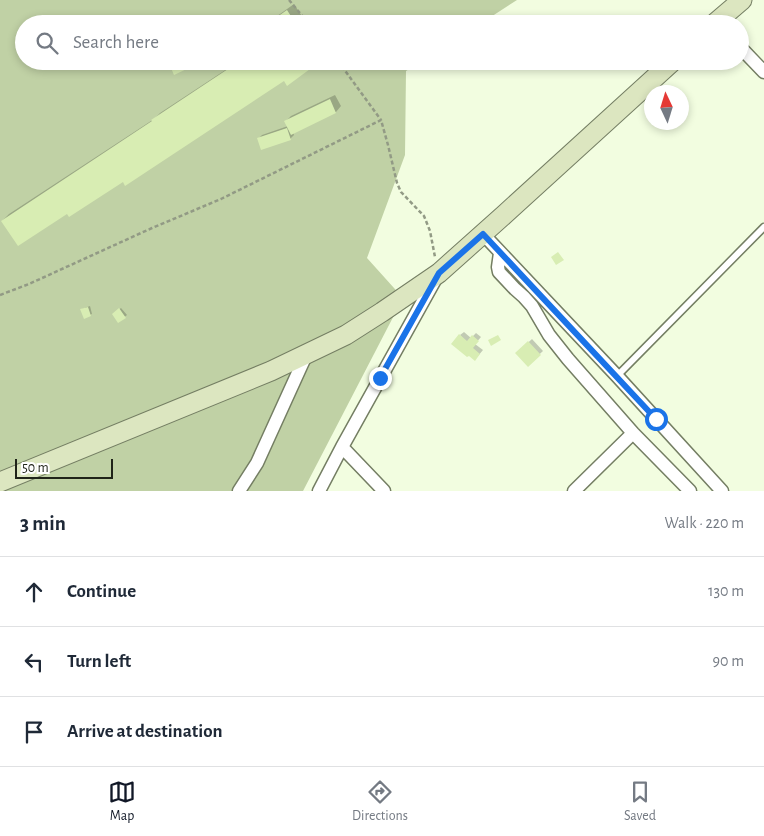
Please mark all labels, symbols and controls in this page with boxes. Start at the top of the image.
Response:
search box [15,15,749,70]
icon: search [33,29,61,57]
text: Search here [73,33,159,52]
north arrow [644,85,689,130]
route end [369,367,392,390]
route start [645,408,668,431]
scale bar [15,456,112,479]
text: 50 m [22,461,49,475]
text: 3 min [20,513,66,534]
text: Walk · 220 m [665,515,744,531]
icon: ahead [20,578,48,606]
text: Continue [67,582,136,601]
text: 130 m [708,583,744,599]
icon: left [20,648,48,676]
text: Turn left [67,652,131,671]
text: 90 m [713,653,744,669]
icon: arrive [20,718,48,746]
text: Arrive at destination [67,722,223,741]
tab: Map [108,778,136,825]
tab: Directions [352,778,408,825]
tab: Saved [624,778,656,825]

